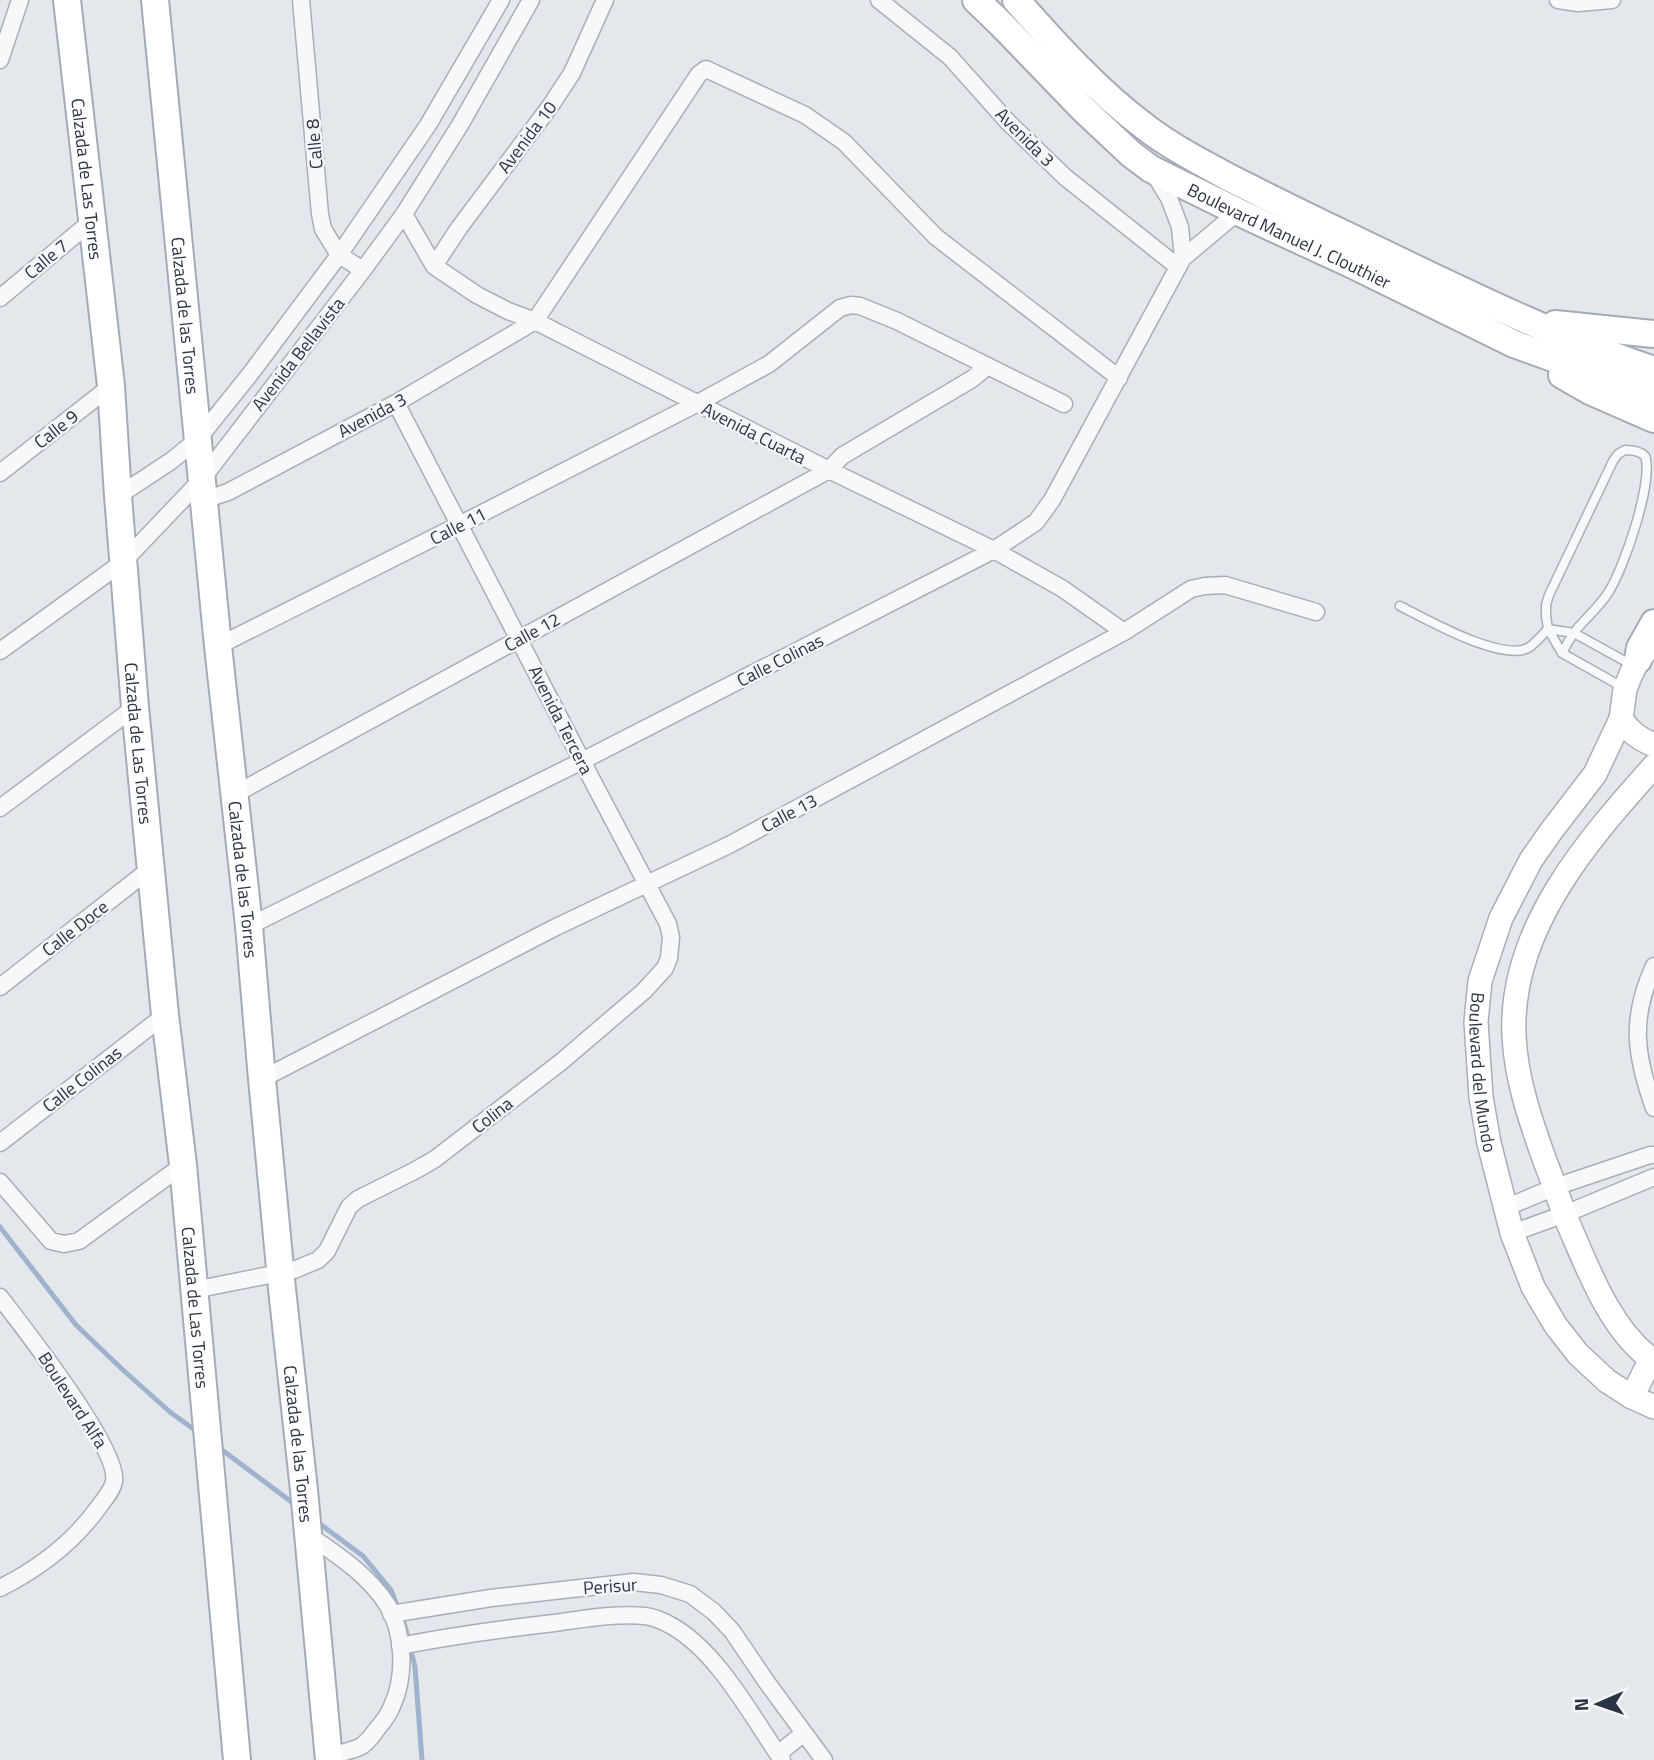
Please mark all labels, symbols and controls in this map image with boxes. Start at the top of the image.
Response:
street label: Avenida 10 [491,95,563,179]
street label: Calzada de Las Torres [65,97,110,261]
street label: Avenida 3 [989,101,1061,173]
street label: Calle 8 [298,118,330,170]
street label: Boulevard Manuel J. Clouthier [1183,176,1396,295]
street label: Calle 7 [18,233,74,285]
street label: Calzada de las Torres [165,236,207,395]
street label: Avenida Bellavista [245,291,351,417]
street label: Avenida 3 [333,386,411,444]
street label: Avenida Cuarta [697,395,811,471]
street label: Calle 9 [28,403,84,455]
street label: Calle 11 [425,500,491,552]
street label: Calle 12 [499,606,565,658]
street label: Calle Colinas [732,627,828,693]
street label: Calzada de Las Torres [118,661,160,826]
street label: Avenida Tercera [522,661,600,779]
street label: Calle 13 [756,787,822,839]
street label: Calzada de las Torres [222,799,265,959]
street label: Calle Doce [36,893,114,963]
street label: Boulevard del Mundo [1463,991,1504,1155]
street label: Calle Colinas [36,1039,128,1119]
street label: Colina [466,1090,518,1140]
street label: Calzada de Las Torres [175,1225,217,1390]
street label: Boulevard Alfa [32,1346,114,1454]
street label: Calzada de las Torres [277,1364,320,1524]
street label: Perisur [582,1571,638,1601]
north arrow [1563,1669,1633,1739]
text: N [1566,1698,1595,1712]

